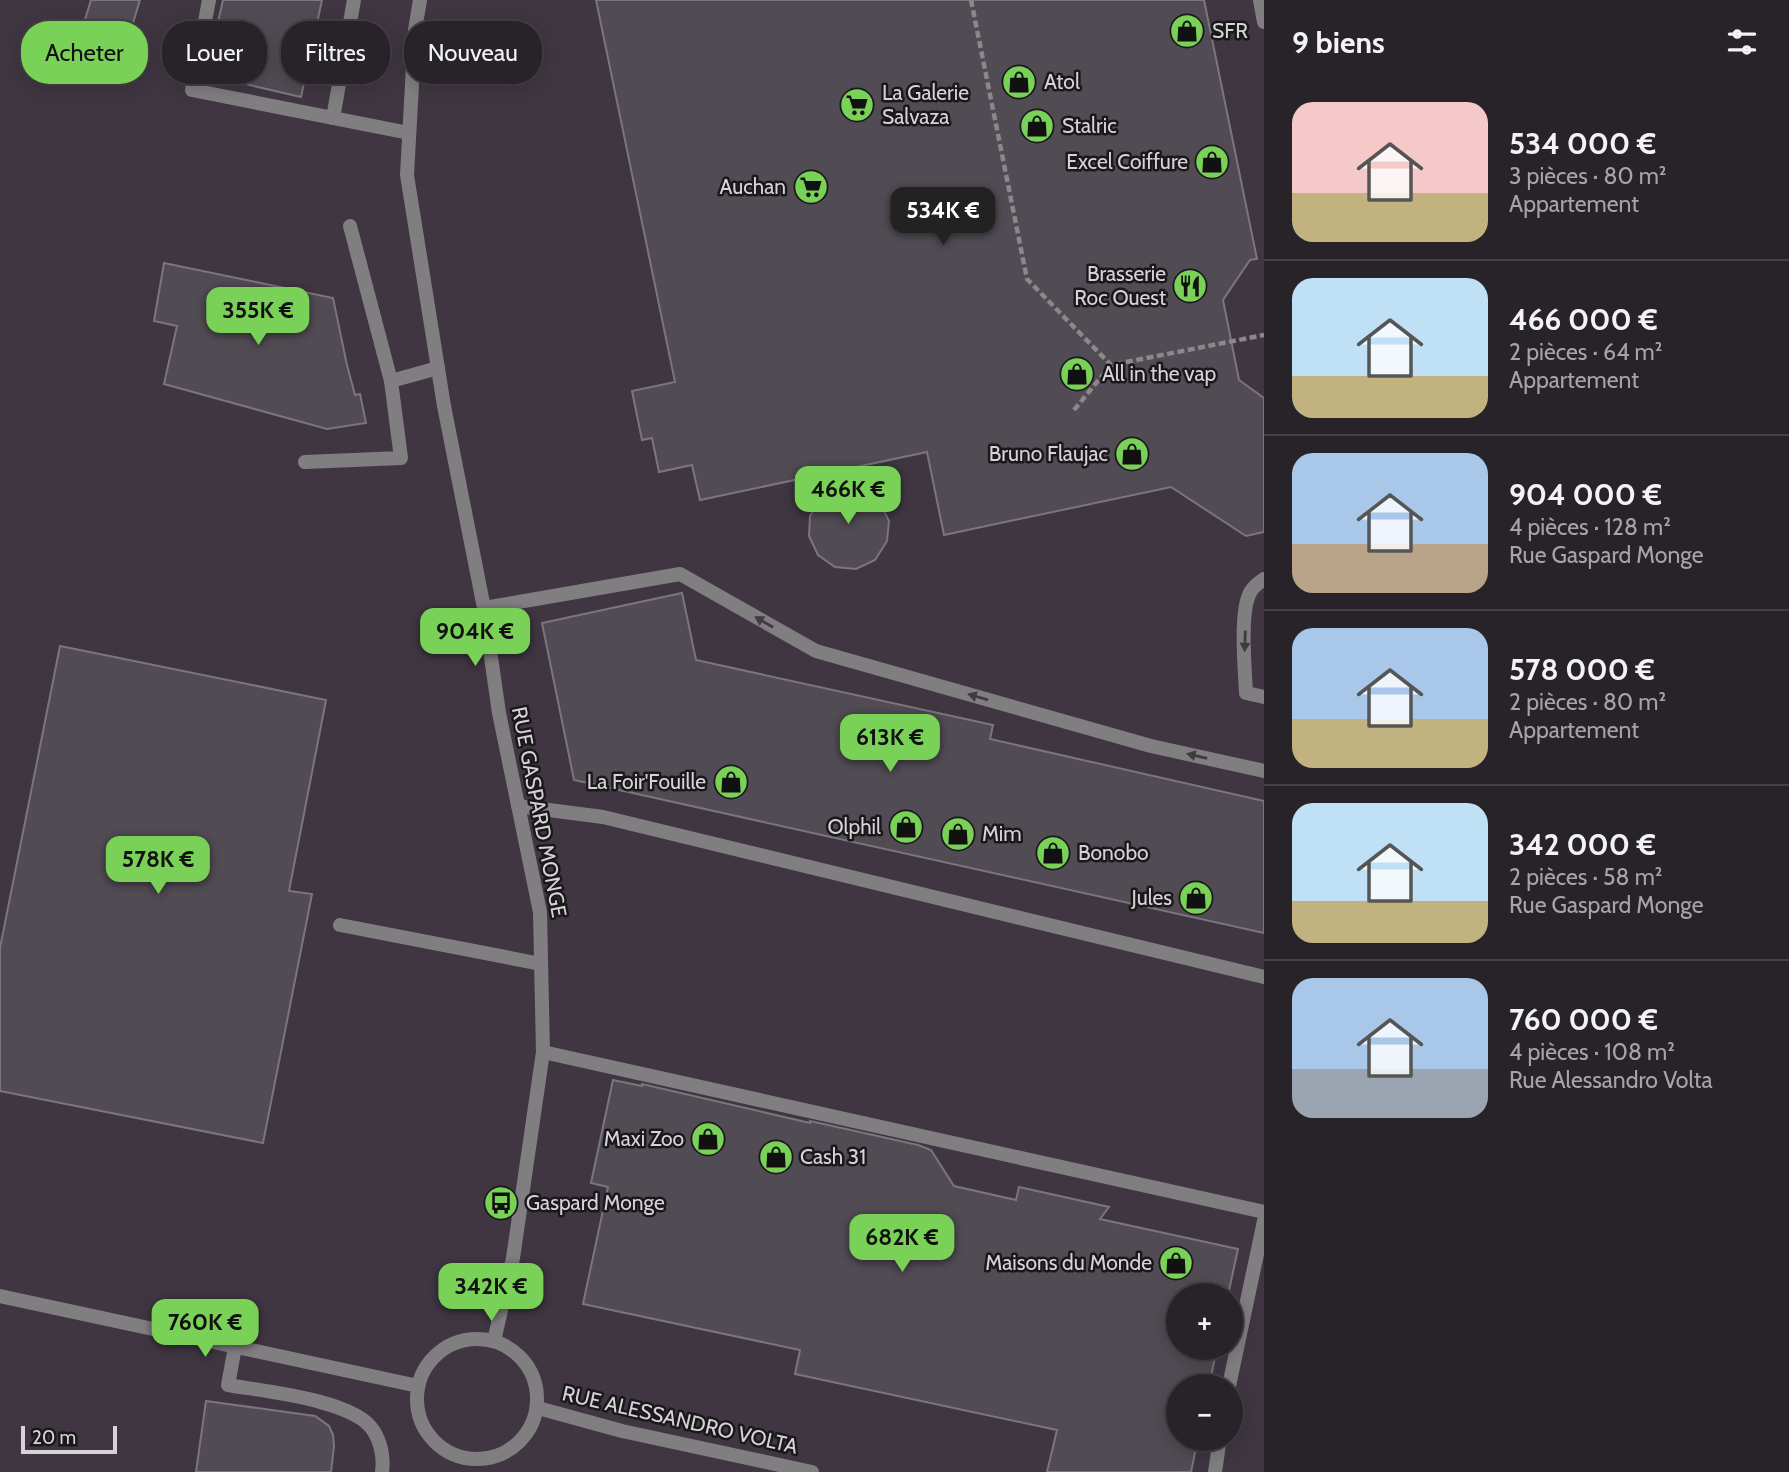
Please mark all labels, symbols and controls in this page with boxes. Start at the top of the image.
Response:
shop icon: SFR [1168,12,1206,50]
place label: SFR [1212,18,1248,43]
chip: Acheter [21,21,148,84]
chip: Louer [162,21,267,84]
chip: Filtres [281,21,390,84]
chip: Nouveau [404,21,542,84]
icon: filters [1723,23,1761,61]
text: 9 biens [1292,24,1385,61]
shop icon: Atol [1000,63,1038,101]
place label: Atol [1044,69,1080,94]
place label: La Galerie Salvaza [882,80,969,129]
supermarket icon: La Galerie Salvaza [838,86,876,124]
shop icon: Stalric [1018,107,1056,145]
place label: Stalric [1062,113,1117,138]
text: 534 000 € [1509,125,1656,162]
icon: home [1348,130,1432,214]
shop icon: Excel Coiffure [1193,143,1231,181]
place label: Excel Coiffure [1066,149,1188,174]
text: 3 pièces · 80 m² [1509,162,1666,190]
supermarket icon: Auchan [792,168,830,206]
place label: Auchan [720,174,786,199]
pin: 534K € [886,188,1000,247]
text: Appartement [1509,190,1639,218]
text: 534K € [906,196,980,224]
place label: Brasserie Roc Ouest [1074,261,1166,310]
restaurant icon: Brasserie Roc Ouest [1171,267,1209,305]
pin: 355K € [201,288,315,347]
text: 355K € [222,296,294,324]
text: 466 000 € [1509,301,1658,338]
icon: home [1348,306,1432,390]
text: 2 pièces · 64 m² [1509,338,1662,366]
shop icon: All in the vap [1058,355,1096,393]
place label: All in the vap [1102,361,1216,386]
text: Appartement [1509,366,1639,394]
shop icon: Bruno Flaujac [1113,435,1151,473]
place label: Bruno Flaujac [989,441,1108,467]
pin: 466K € [791,466,905,526]
text: 466K € [811,475,885,503]
text: 904 000 € [1509,476,1662,513]
icon: home [1348,481,1432,565]
text: 4 pièces · 128 m² [1509,513,1671,541]
text: Rue Gaspard Monge [1509,541,1704,569]
pin: 904K € [418,608,532,668]
one-way arrow [755,616,774,628]
text: 904K € [436,617,514,645]
one-way arrow [1239,630,1250,652]
text: 578 000 € [1509,651,1655,688]
icon: home [1348,656,1432,740]
text: 2 pièces · 80 m² [1509,688,1666,716]
one-way arrow [967,691,989,702]
street label: RUE GASPARD MONGE [507,705,572,919]
pin: 613K € [833,714,947,774]
text: Appartement [1509,716,1639,744]
text: 613K € [856,723,924,751]
one-way arrow [1186,751,1208,762]
shop icon: La Foir'Fouille [712,763,750,801]
place label: La Foir'Fouille [587,769,706,794]
shop icon: Olphil [887,808,925,846]
place label: Olphil [828,814,881,839]
shop icon: Mim [939,815,977,853]
place label: Mim [982,821,1022,846]
text: 342 000 € [1509,826,1656,863]
icon: home [1348,831,1432,915]
shop icon: Bonobo [1034,834,1072,872]
pin: 578K € [101,836,215,896]
place label: Bonobo [1078,840,1149,865]
text: 578K € [122,845,194,873]
text: 2 pièces · 58 m² [1509,863,1662,891]
shop icon: Jules [1177,879,1215,917]
place label: Jules [1131,885,1172,910]
text: Rue Gaspard Monge [1509,891,1704,919]
text: 760 000 € [1509,1001,1658,1038]
icon: home [1348,1006,1432,1090]
text: 4 pièces · 108 m² [1509,1038,1675,1066]
text: Rue Alessandro Volta [1509,1066,1713,1094]
shop icon: Maxi Zoo [689,1120,727,1158]
place label: Maxi Zoo [604,1126,684,1151]
shop icon: Cash 31 [757,1138,795,1176]
place label: Cash 31 [800,1144,866,1169]
bus stop icon: Gaspard Monge [482,1184,520,1222]
place label: Gaspard Monge [526,1190,665,1215]
pin: 682K € [845,1214,959,1274]
text: 682K € [865,1223,939,1251]
shop icon: Maisons du Monde [1157,1244,1195,1282]
place label: Maisons du Monde [985,1250,1152,1275]
pin: 342K € [434,1264,548,1323]
text: 342K € [454,1272,528,1300]
map controls [1166,1283,1243,1451]
button: + [1166,1283,1243,1360]
pin: 760K € [148,1300,262,1359]
text: 760K € [168,1308,242,1336]
button: − [1166,1374,1243,1451]
street label: RUE ALESSANDRO VOLTA [560,1380,801,1459]
scale bar [21,1423,117,1455]
text: 20 m [32,1426,76,1449]

